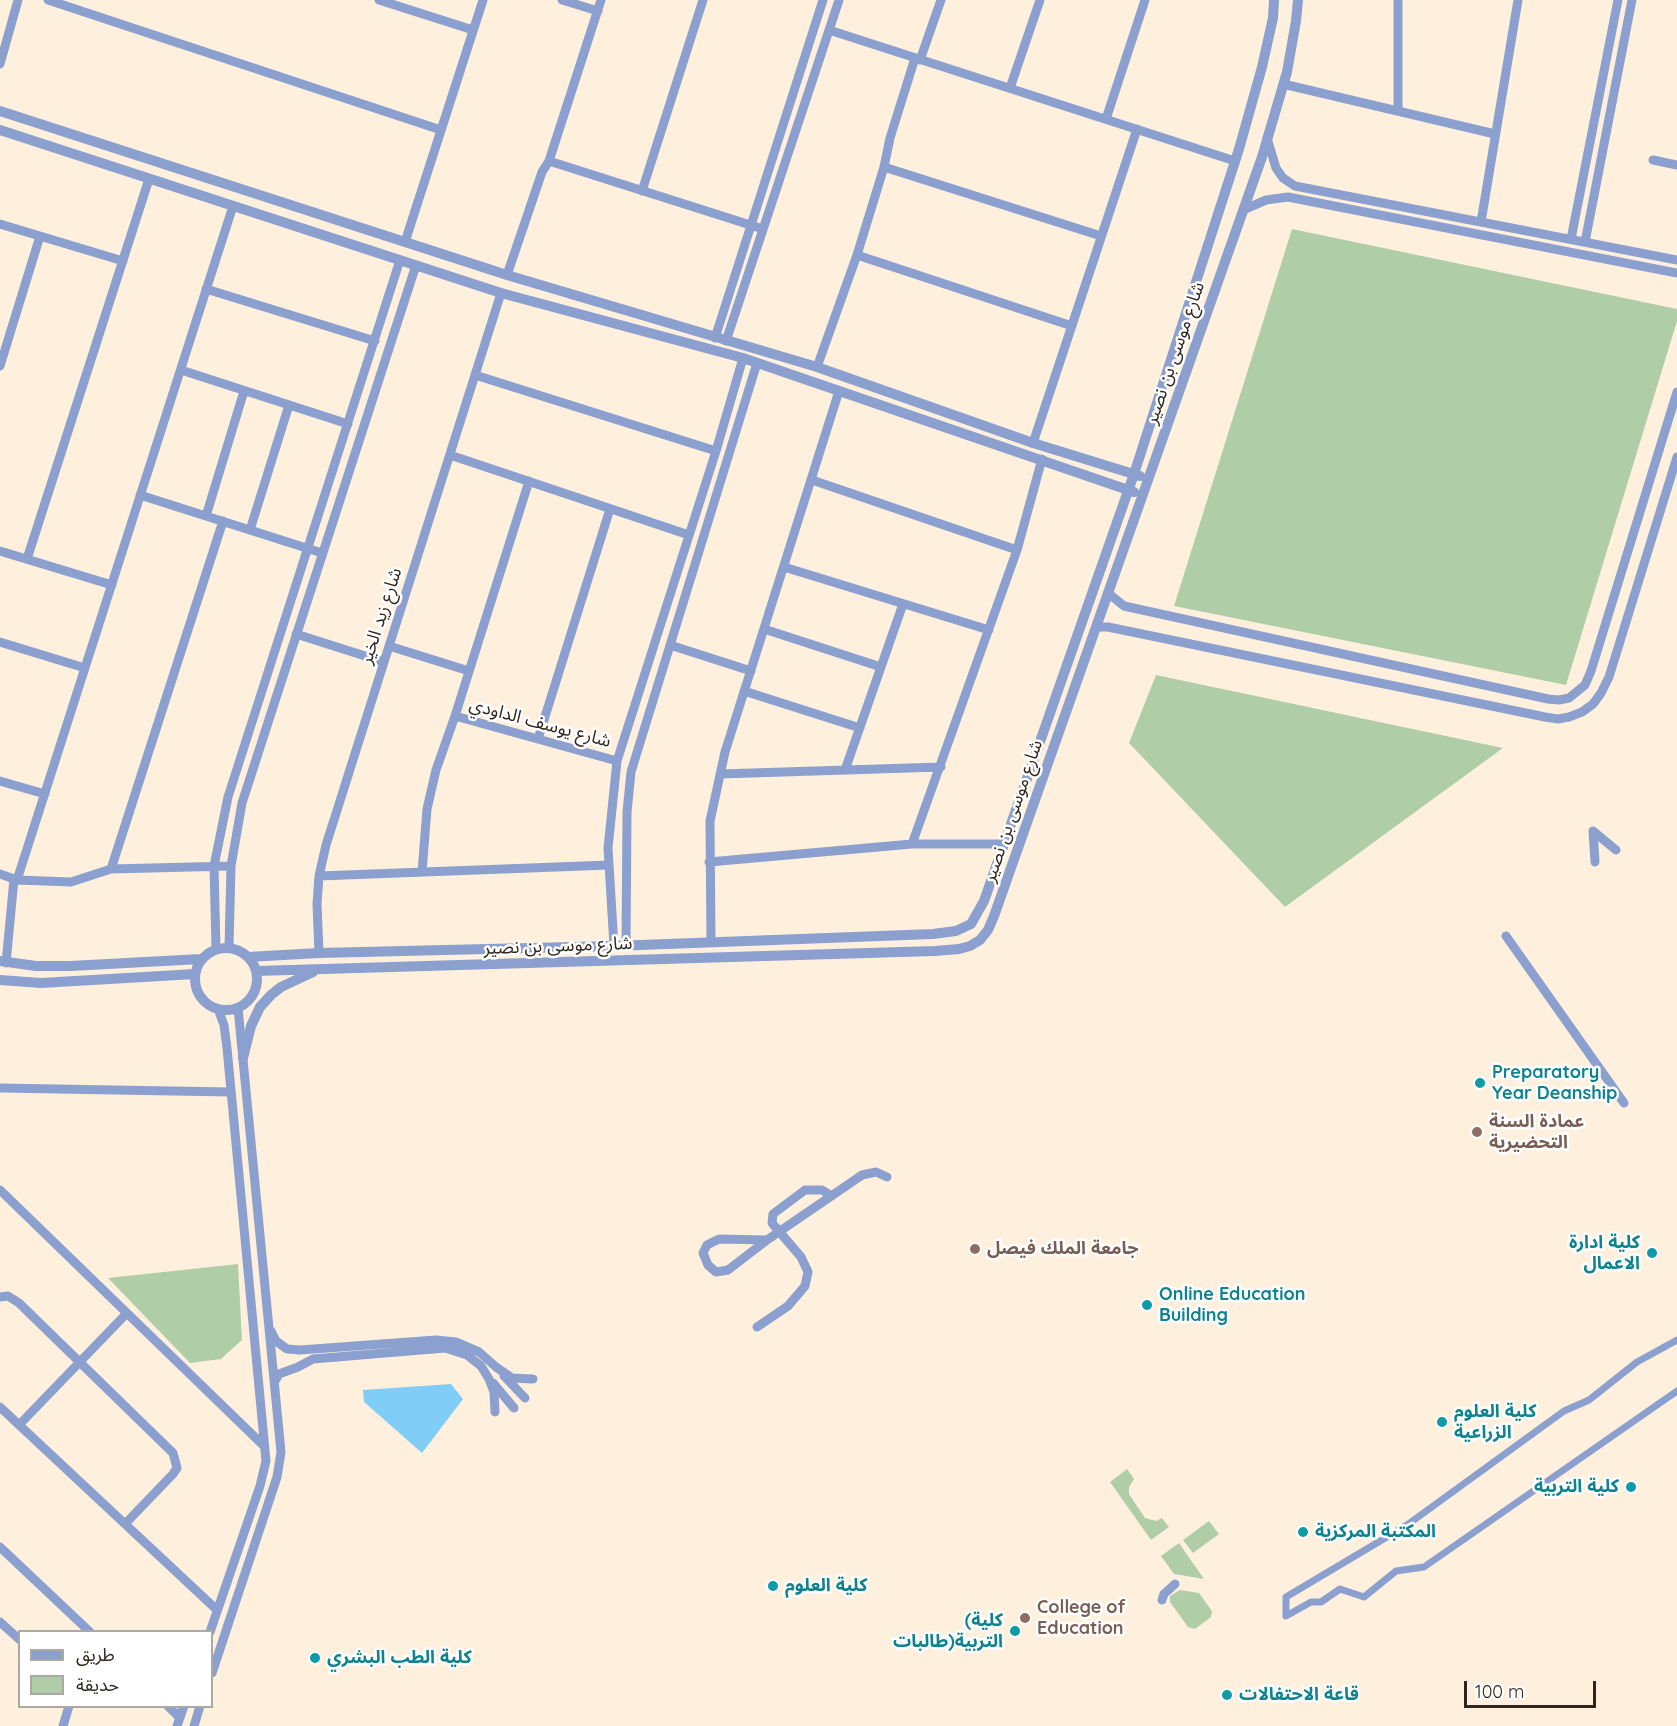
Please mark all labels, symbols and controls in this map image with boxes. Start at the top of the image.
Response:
street label: شارع موسى بن نصير [1141,279,1209,427]
street label: شارع زيد الخير [355,565,407,667]
street label: شارع يوسف الداودي [467,694,613,752]
street label: شارع موسى بن نصير [979,737,1047,885]
street label: شارع موسى بن نصير [483,933,633,959]
place label: Preparatory Year Deanship [1492,1062,1617,1104]
marker: Preparatory Year Deanship [1473,1076,1487,1090]
place label: عمادة السنة التحضيرية [1489,1111,1584,1154]
marker: عمادة السنة التحضيرية [1470,1125,1484,1139]
place label: كلية ادارة الاعمال [1569,1232,1640,1274]
place label: جامعة الملك فيصل [987,1238,1139,1260]
marker: جامعة الملك فيصل [968,1242,982,1256]
marker: كلية ادارة الاعمال [1645,1246,1659,1260]
place label: Online Education Building [1159,1284,1305,1326]
marker: Online Education Building [1140,1298,1154,1312]
place label: كلية العلوم الزراعية [1454,1401,1536,1444]
marker: كلية العلوم الزراعية [1435,1415,1449,1429]
place label: كلية التربية [1534,1476,1619,1498]
marker: كلية التربية [1624,1480,1638,1494]
place label: المكتبة المركزية [1315,1521,1436,1543]
marker: المكتبة المركزية [1296,1525,1310,1539]
place label: كلية العلوم [785,1575,867,1597]
marker: كلية العلوم [766,1579,780,1593]
place label: College of Education [1037,1597,1125,1640]
place label: (كلية التربية(طالبات [893,1610,1003,1652]
marker: College of Education [1018,1611,1032,1625]
marker: (كلية التربية(طالبات [1008,1624,1022,1638]
legend [18,1630,213,1708]
text: طريق [76,1643,115,1666]
place label: كلية الطب البشري [327,1647,472,1669]
marker: كلية الطب البشري [308,1651,322,1665]
scale bar [1467,1669,1599,1707]
text: حديقة [76,1673,119,1696]
text: 100 m [1475,1680,1524,1703]
place label: قاعة الاحتفالات [1239,1684,1359,1706]
marker: قاعة الاحتفالات [1220,1688,1234,1702]

